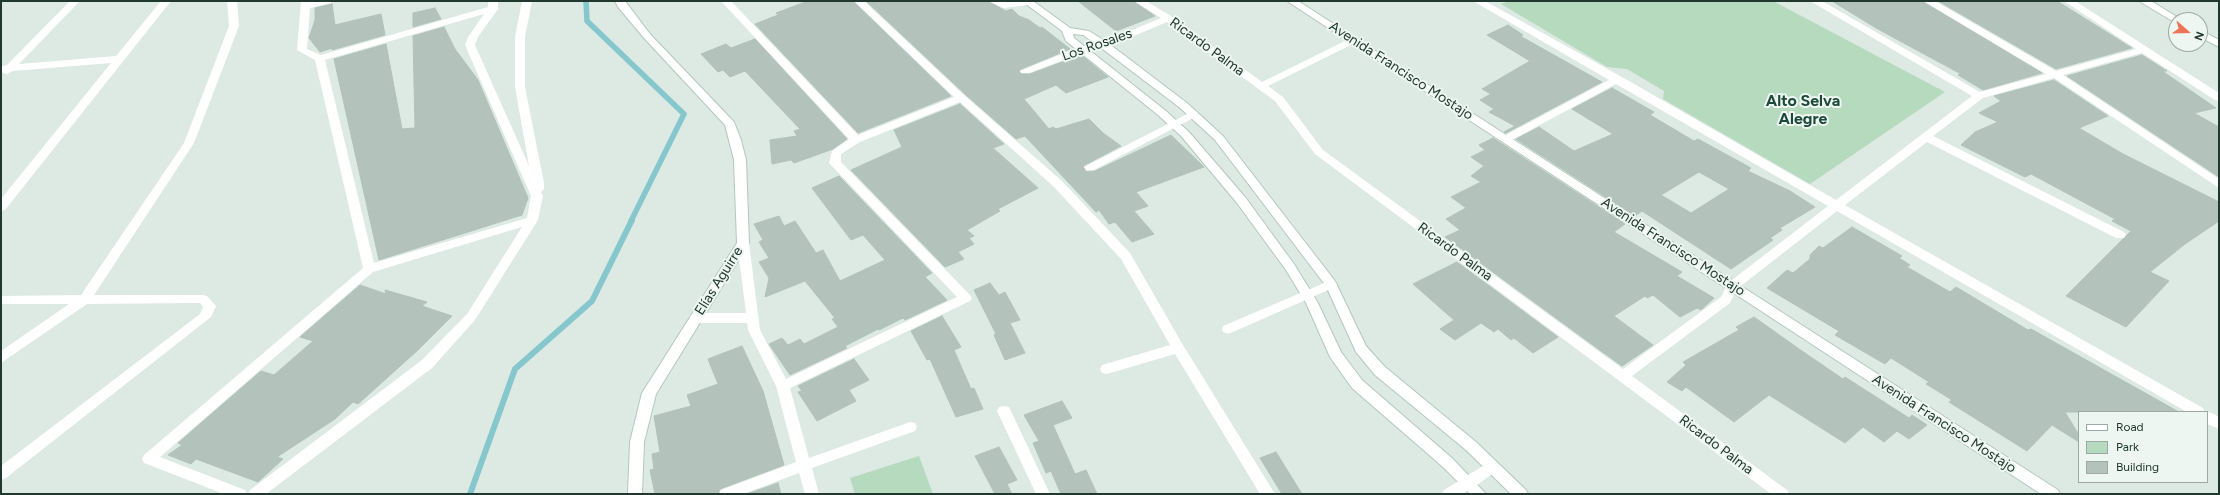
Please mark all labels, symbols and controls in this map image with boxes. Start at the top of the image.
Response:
north arrow [2168,12,2208,52]
street label: Ricardo Palma [1166,14,1248,80]
street label: Avenida Francisco Mostajo [1326,18,1476,124]
street label: Los Rosales [1060,25,1134,65]
text: N [2191,30,2206,42]
district label: Alto Selva Alegre [1766,91,1840,129]
street label: Avenida Francisco Mostajo [1598,194,1748,300]
street label: Ricardo Palma [1414,219,1496,285]
street label: Elías Aguirre [691,244,747,318]
street label: Avenida Francisco Mostajo [1869,371,2019,477]
legend [2078,411,2208,483]
street label: Ricardo Palma [1676,412,1756,478]
text: Road [2116,420,2144,434]
text: Park [2116,440,2139,454]
text: Building [2116,460,2159,474]

